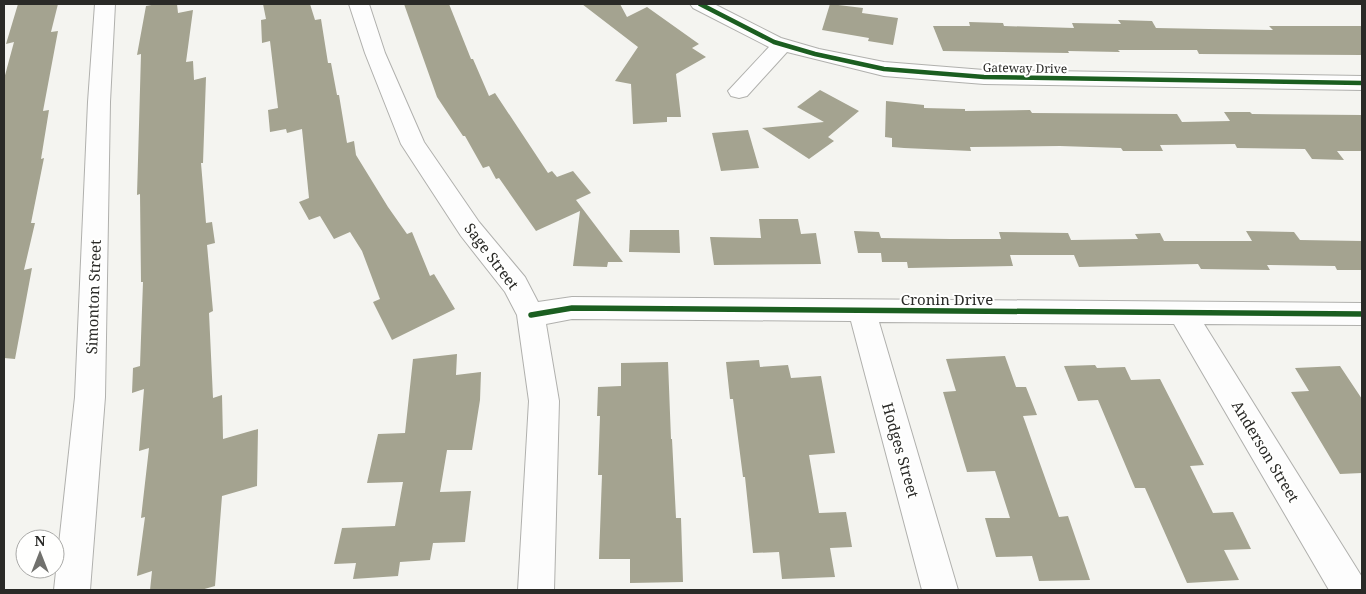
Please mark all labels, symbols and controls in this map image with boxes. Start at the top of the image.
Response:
street label: Gateway Drive [983,59,1067,77]
street label: Sage Street [460,219,524,293]
street label: Simonton Street [81,239,105,355]
street label: Cronin Drive [901,289,993,309]
street label: Anderson Street [1228,396,1304,506]
street label: Hodges Street [878,400,924,500]
north arrow [15,529,65,579]
text: N [34,531,46,550]

